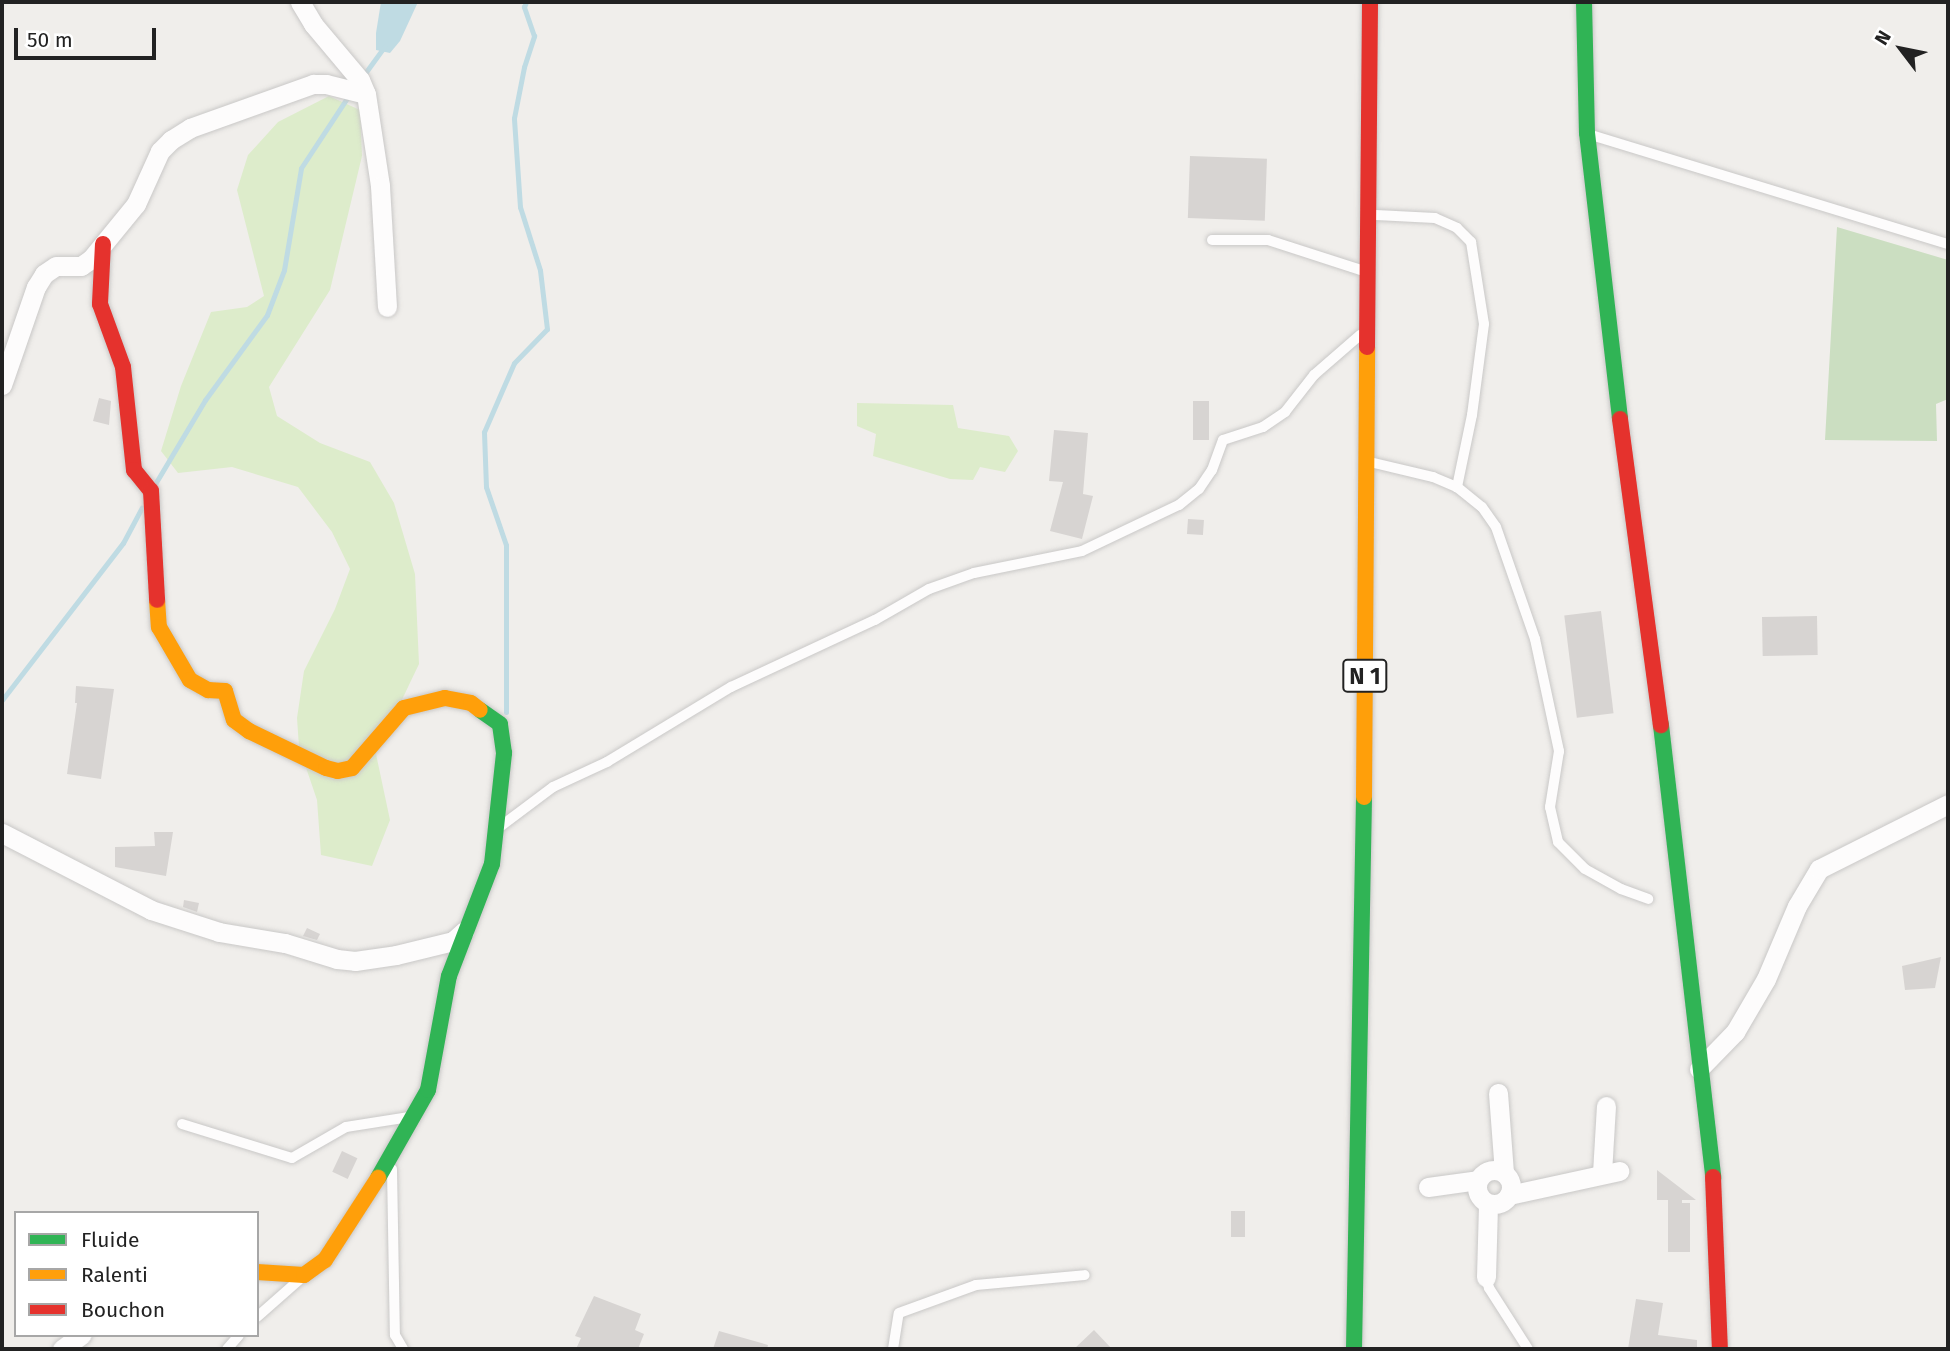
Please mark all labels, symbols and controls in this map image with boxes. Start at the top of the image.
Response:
scale bar [18,14,159,58]
north arrow [1866,14,1936,84]
text: N [1870,26,1896,49]
text: 50 m [27,27,73,53]
road number: N 1 [1342,656,1388,696]
legend [14,1211,259,1337]
text: Fluide [81,1227,139,1253]
text: Ralenti [81,1262,148,1288]
text: Bouchon [81,1297,165,1323]

